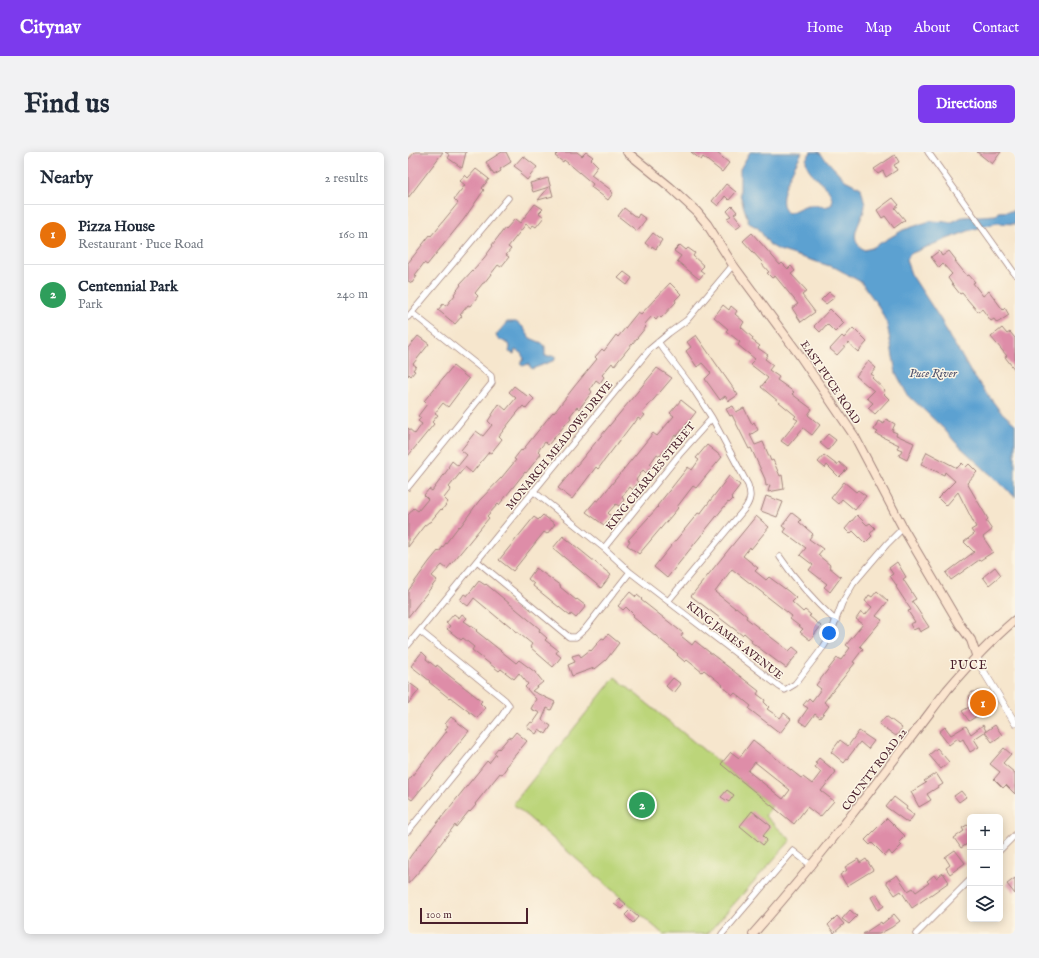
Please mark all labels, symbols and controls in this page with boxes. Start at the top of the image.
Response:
text: Citynav [20,16,81,40]
text: Home [807,19,843,37]
text: Map [865,19,892,37]
text: About [914,19,950,37]
text: Contact [972,19,1019,37]
button: Directions [918,85,1015,123]
text: Find us [24,87,110,122]
text: Nearby [40,168,93,189]
text: 2 results [324,170,368,187]
text: Pizza House [78,217,155,236]
text: 1 [51,226,55,243]
text: 160 m [338,226,368,243]
text: Restaurant · Puce Road [78,236,204,253]
text: Centennial Park [78,277,178,296]
text: 2 [50,286,56,303]
text: 240 m [336,286,368,303]
text: Park [78,296,103,313]
street label: EAST PUCE ROAD [797,338,863,427]
water label: Puce River [909,366,958,381]
street label: MONARCH MEADOWS DRIVE [503,378,616,513]
street label: KING CHARLES STREET [603,420,699,533]
street label: KING JAMES AVENUE [683,599,786,683]
your location [819,623,839,643]
district label: PUCE [950,658,988,673]
pin: 1 [970,688,996,718]
street label: COUNTY ROAD 22 [839,726,910,814]
pin: 2 [629,790,655,820]
map controls [967,814,1003,922]
button: + [967,814,1003,850]
button: − [967,850,1003,886]
button: layers [967,886,1003,922]
scale bar [420,906,528,925]
text: 100 m [426,908,452,922]

